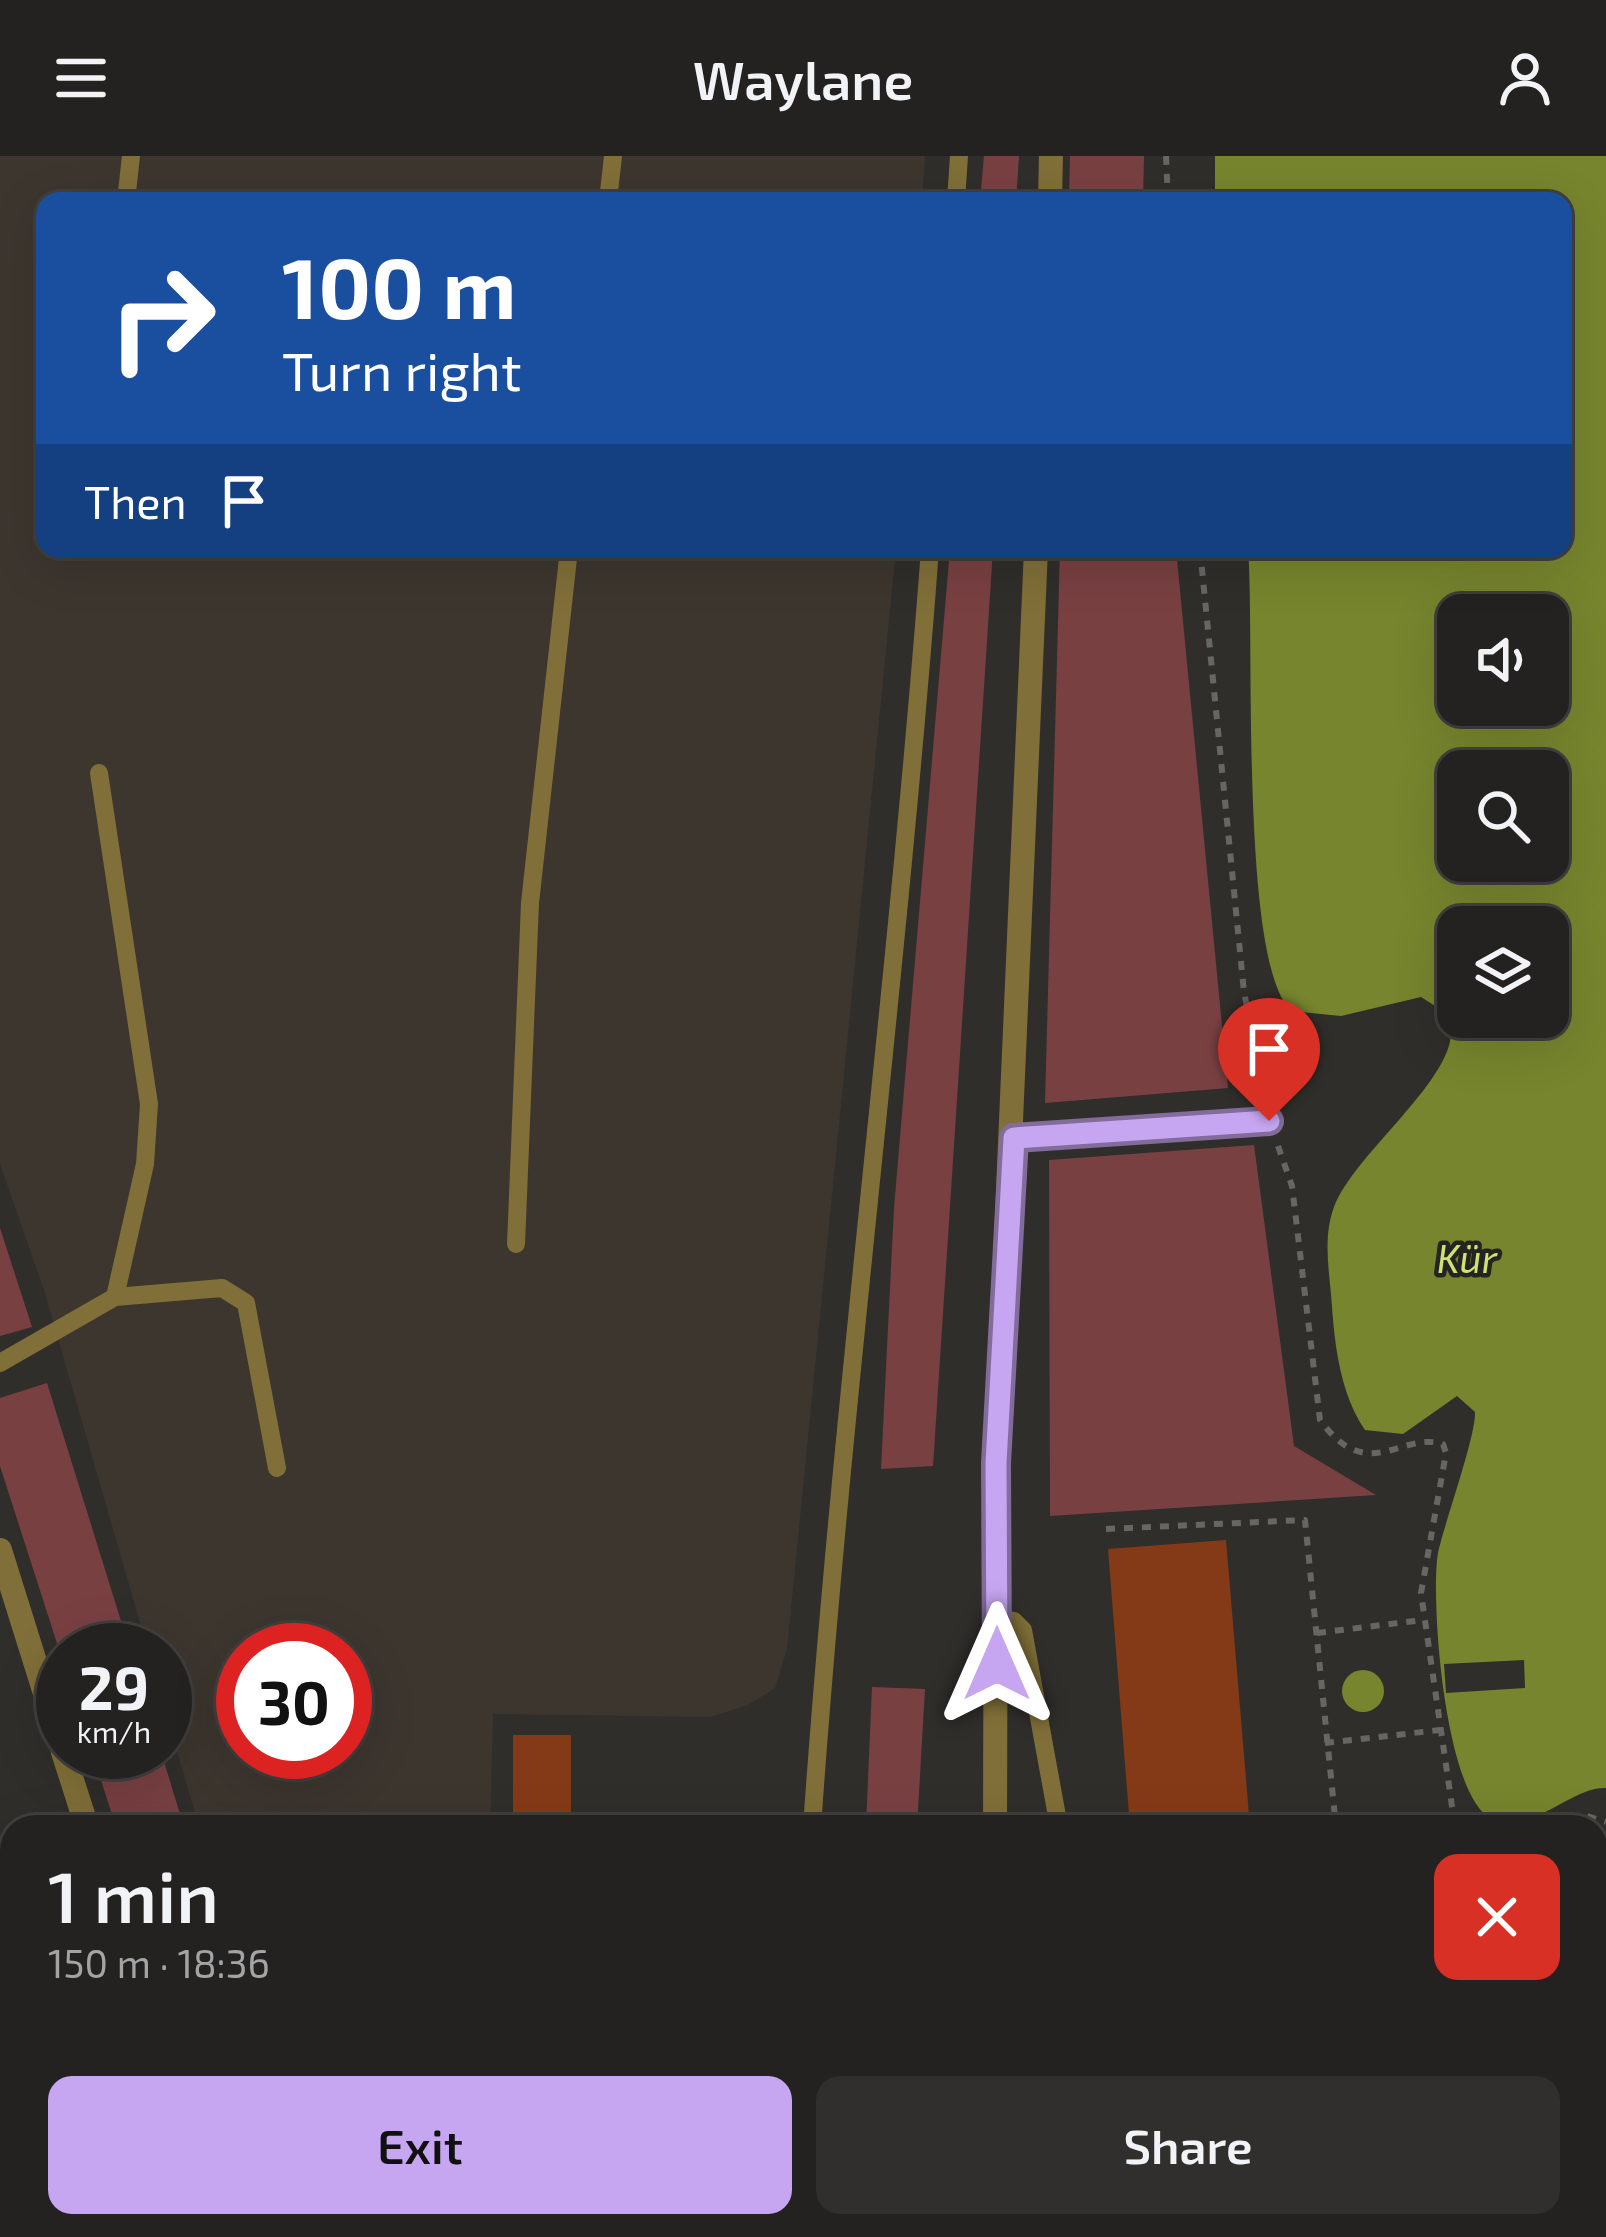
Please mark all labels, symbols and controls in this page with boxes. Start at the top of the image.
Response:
icon: menu [48,45,114,111]
icon: person [1492,45,1558,111]
text: Waylane [693,46,913,111]
text: 100 m [282,235,516,336]
icon: right [84,240,240,396]
text: Turn right [282,337,522,402]
icon: arrive [211,468,277,534]
text: Then [84,474,187,528]
map controls [1437,594,1569,1038]
button: sound [1437,594,1569,726]
button: search [1437,750,1569,882]
button: layers [1437,906,1569,1038]
pin [1218,998,1320,1121]
icon: arrive [1236,1016,1302,1082]
water label: Kür [1437,1234,1499,1281]
position arrow [934,1601,1060,1727]
speed limit sign: 30 [216,1623,372,1779]
text: 29 [79,1650,149,1722]
text: km/h [77,1713,151,1749]
text: 1 min [48,1851,219,1937]
button: close [1434,1854,1560,1980]
text: 150 m · 18:36 [48,1939,270,1986]
button: Exit [48,2076,792,2214]
button: Share [816,2076,1560,2214]

